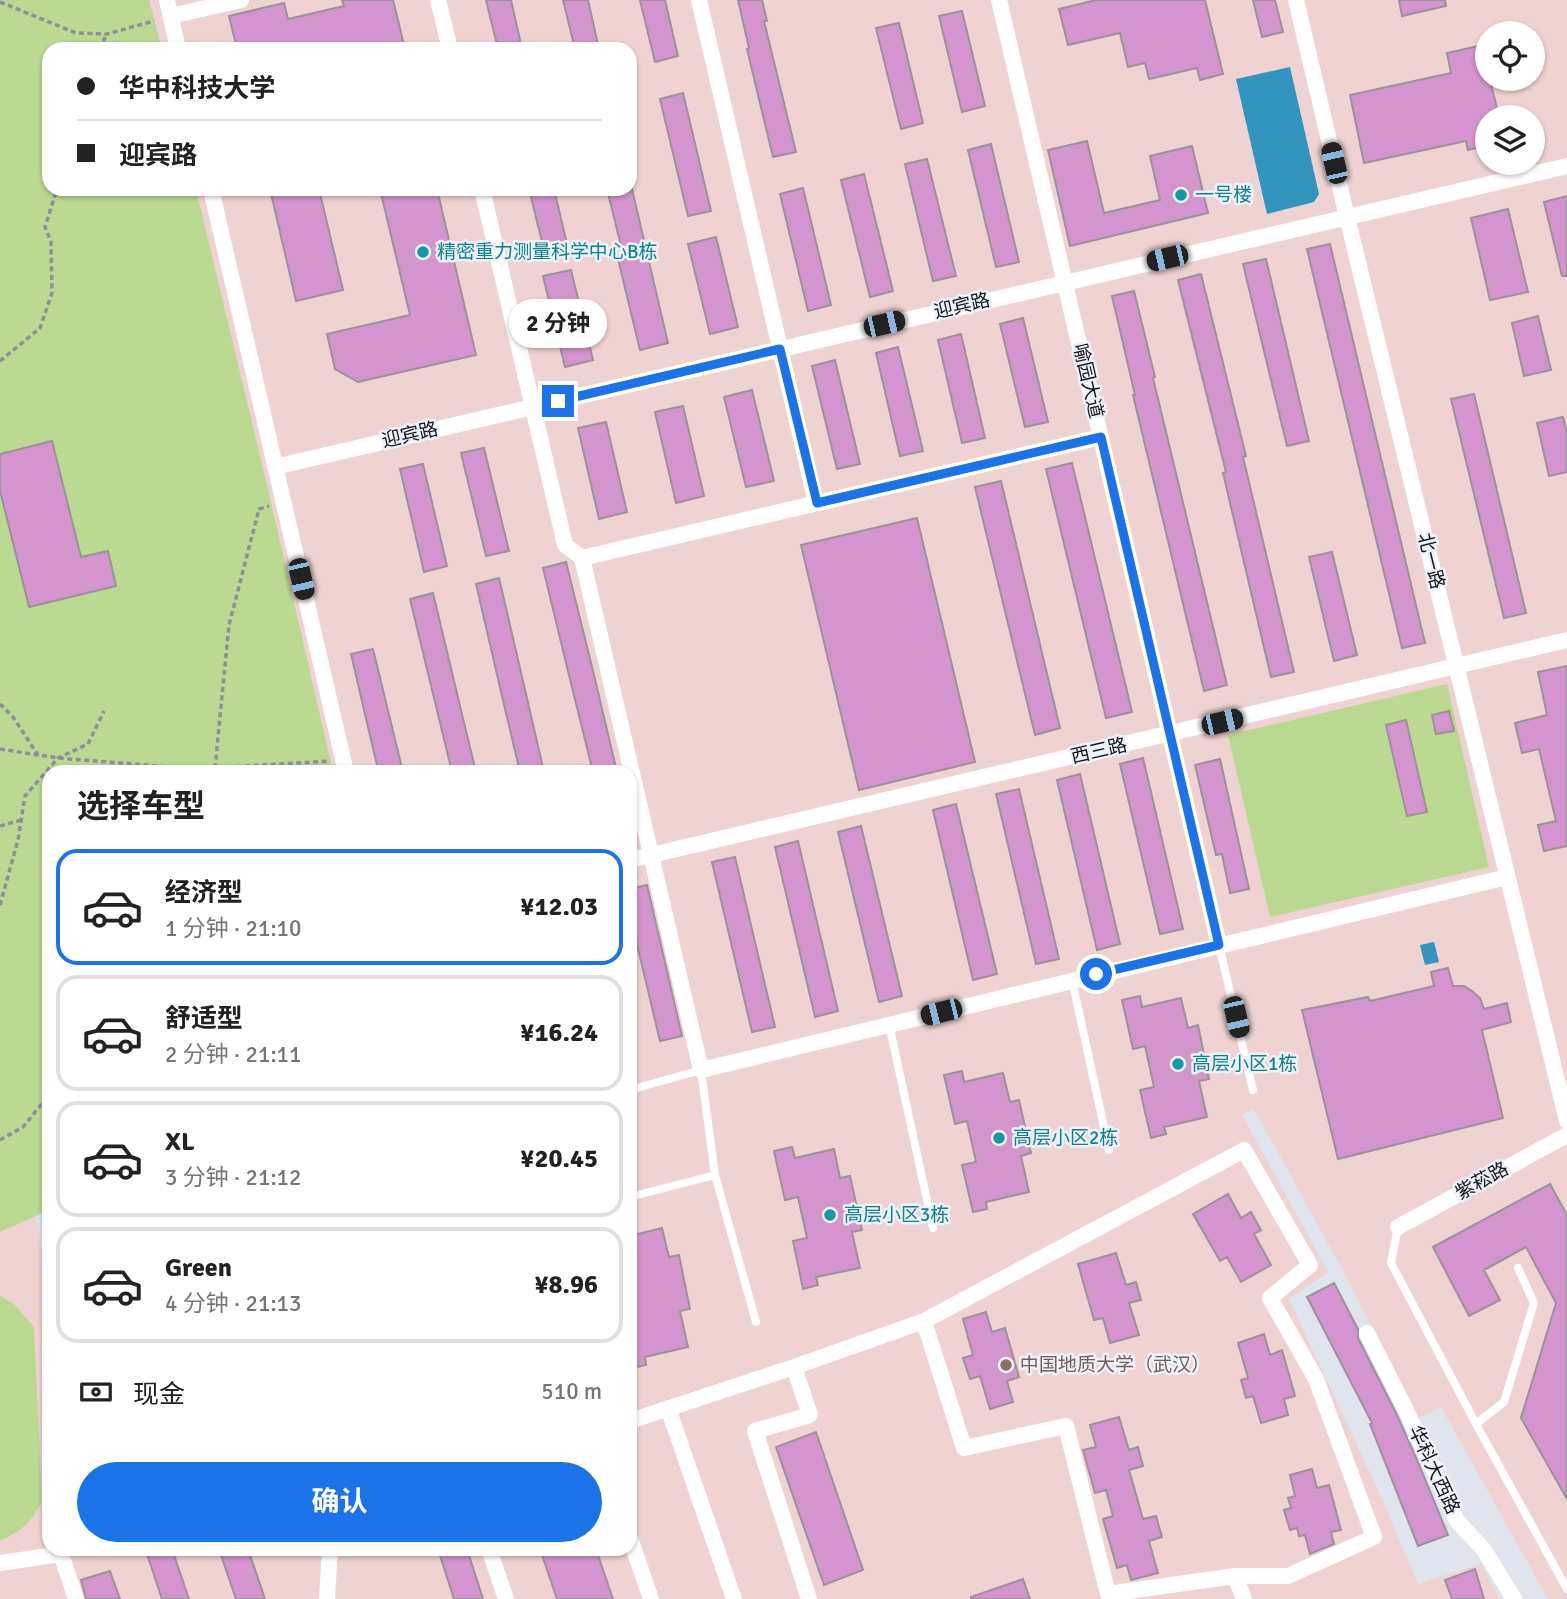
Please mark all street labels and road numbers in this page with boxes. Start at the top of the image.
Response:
street label: 迎宾路 [932,288,992,324]
street label: 喻园大道 [1068,341,1108,421]
street label: 迎宾路 [380,417,440,453]
street label: 北一路 [1412,530,1450,592]
street label: 西三路 [1069,733,1129,769]
street label: 紫菘路 [1451,1157,1513,1205]
street label: 华科大西路 [1403,1422,1465,1518]

